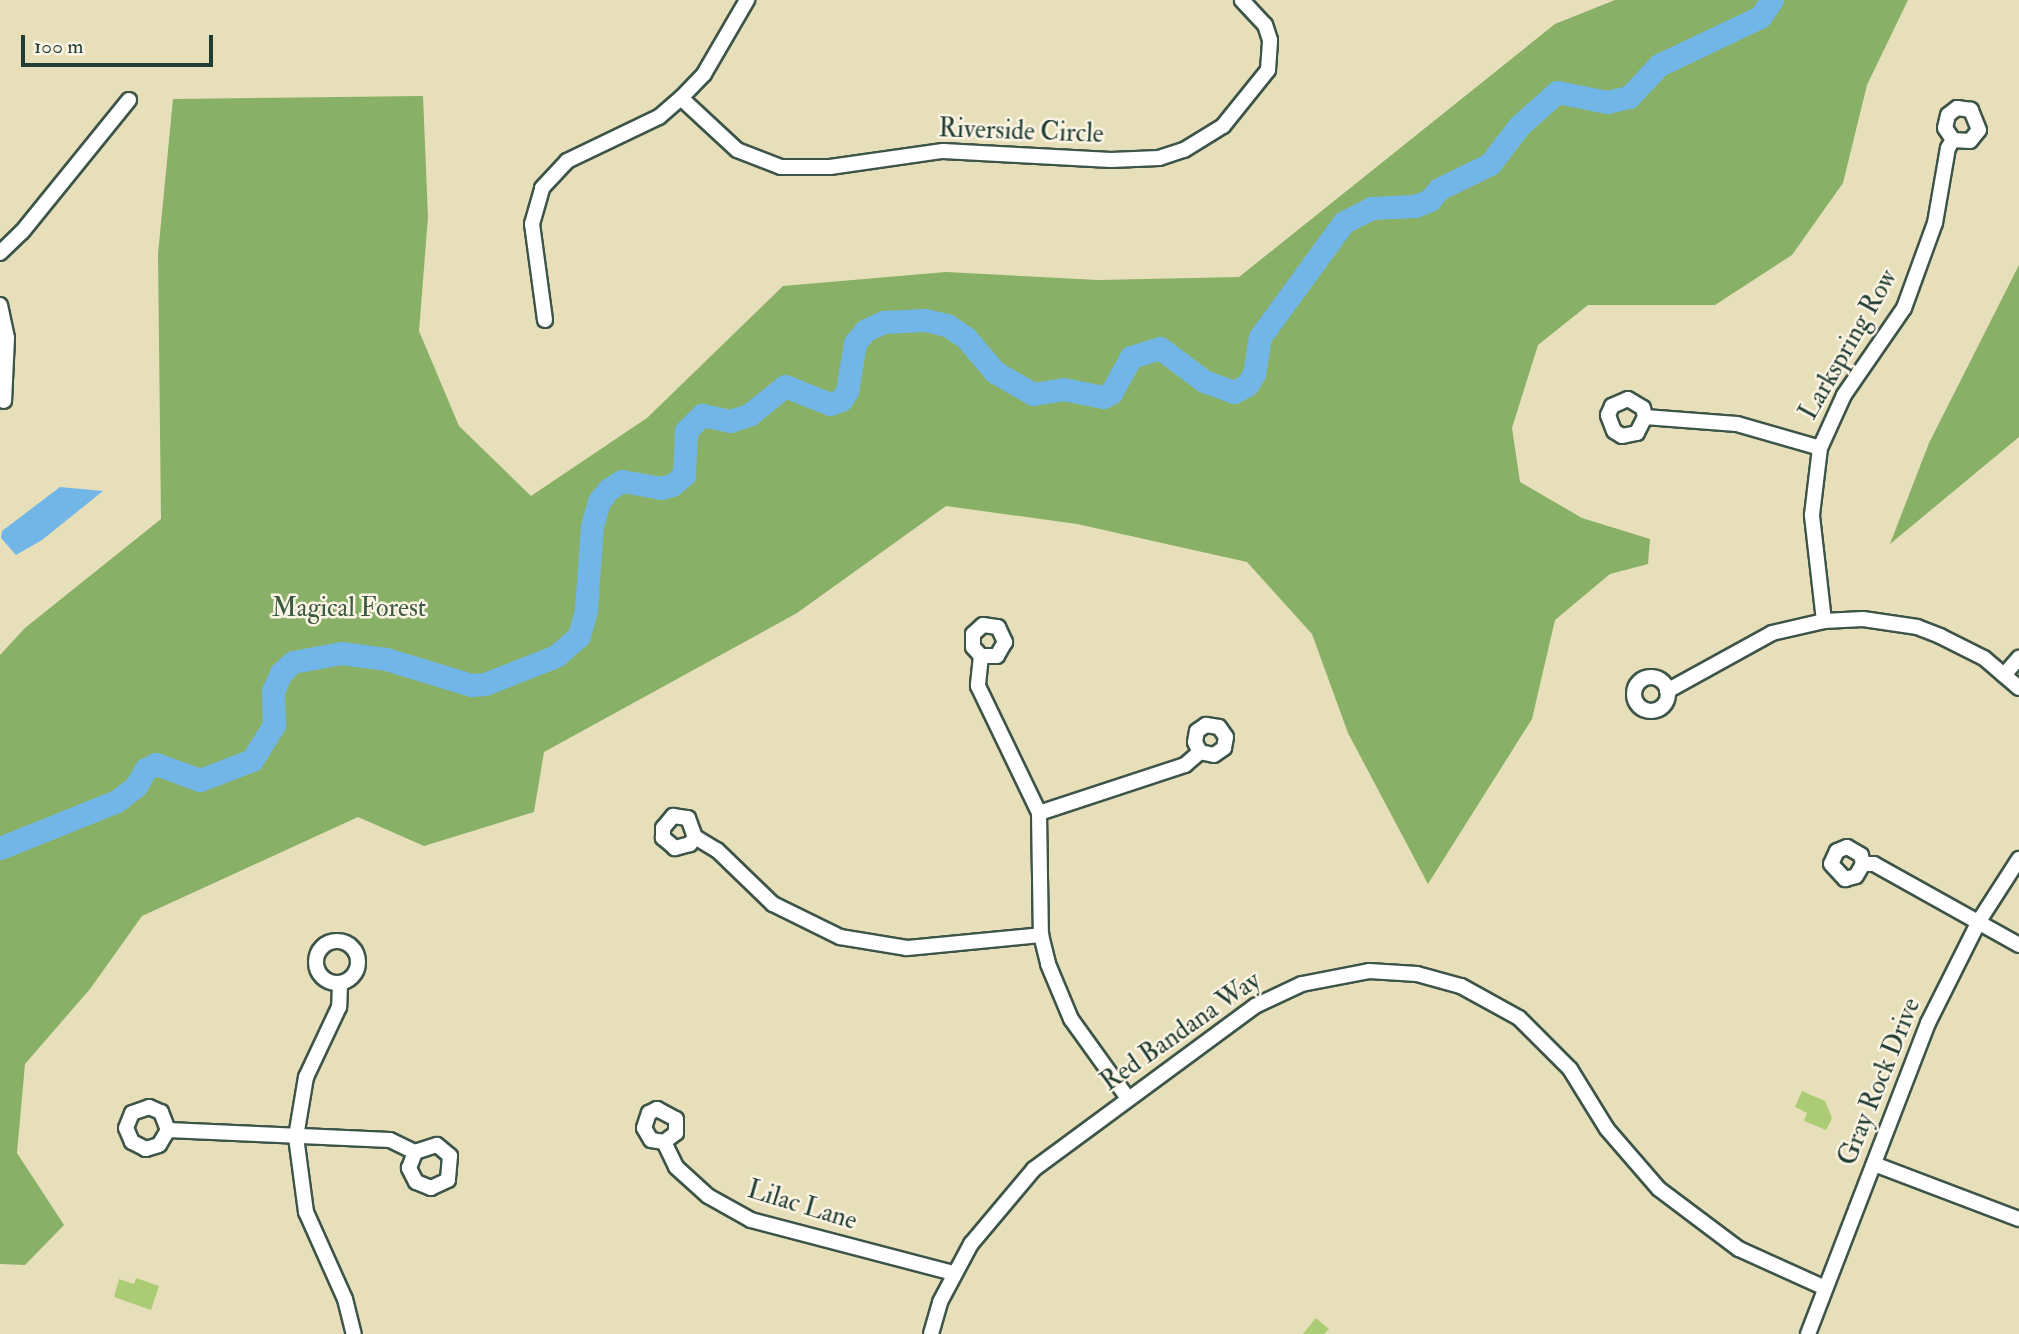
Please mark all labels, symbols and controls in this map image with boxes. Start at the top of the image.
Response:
scale bar [24,21,217,65]
text: 100 m [34,33,84,60]
street label: Riverside Circle [938,114,1104,150]
street label: Larkspring Row [1793,264,1905,426]
park label: Magical Forest [272,593,426,625]
street label: Red Bandana Way [1095,965,1267,1099]
street label: Gray Rock Drive [1832,994,1928,1170]
street label: Lilac Lane [743,1175,861,1237]

